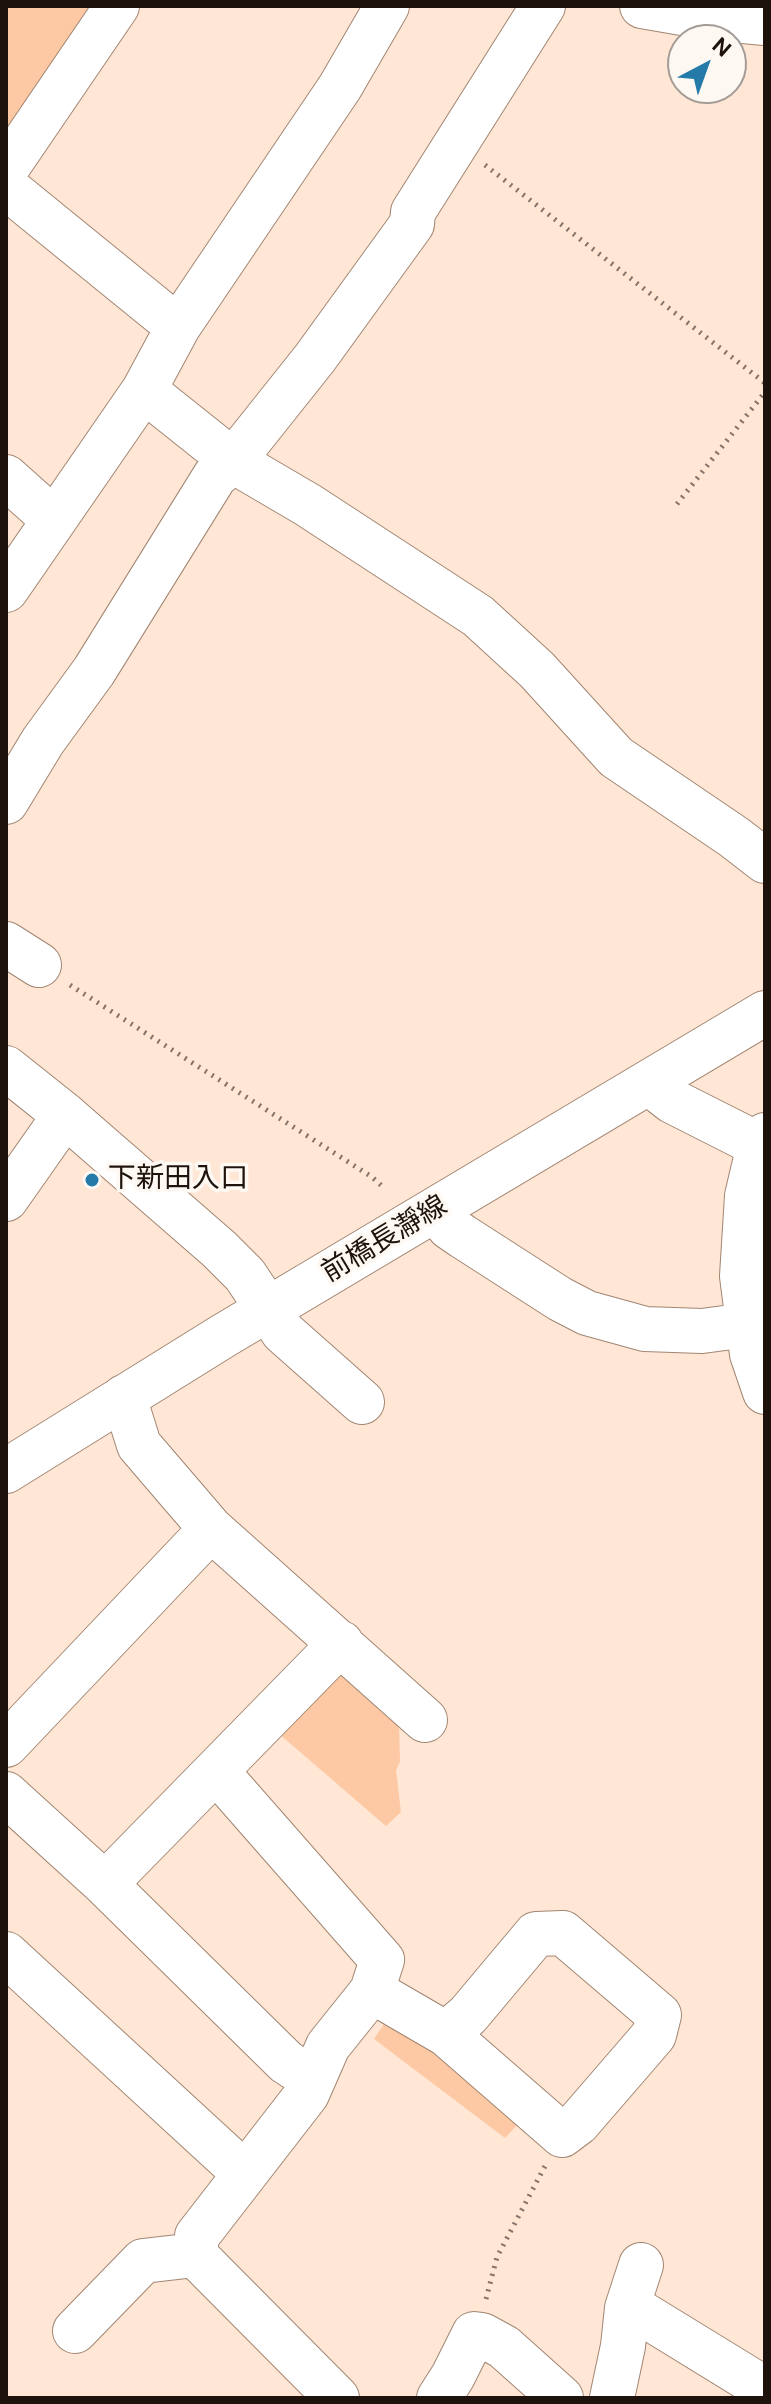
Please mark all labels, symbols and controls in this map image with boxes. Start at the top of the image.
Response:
north arrow [667,24,747,104]
text: N [706,31,737,63]
place label: 下新田入口 [108,1163,248,1197]
marker: 下新田入口 [83,1171,101,1189]
street label: 前橋長瀞線 [316,1190,454,1290]

